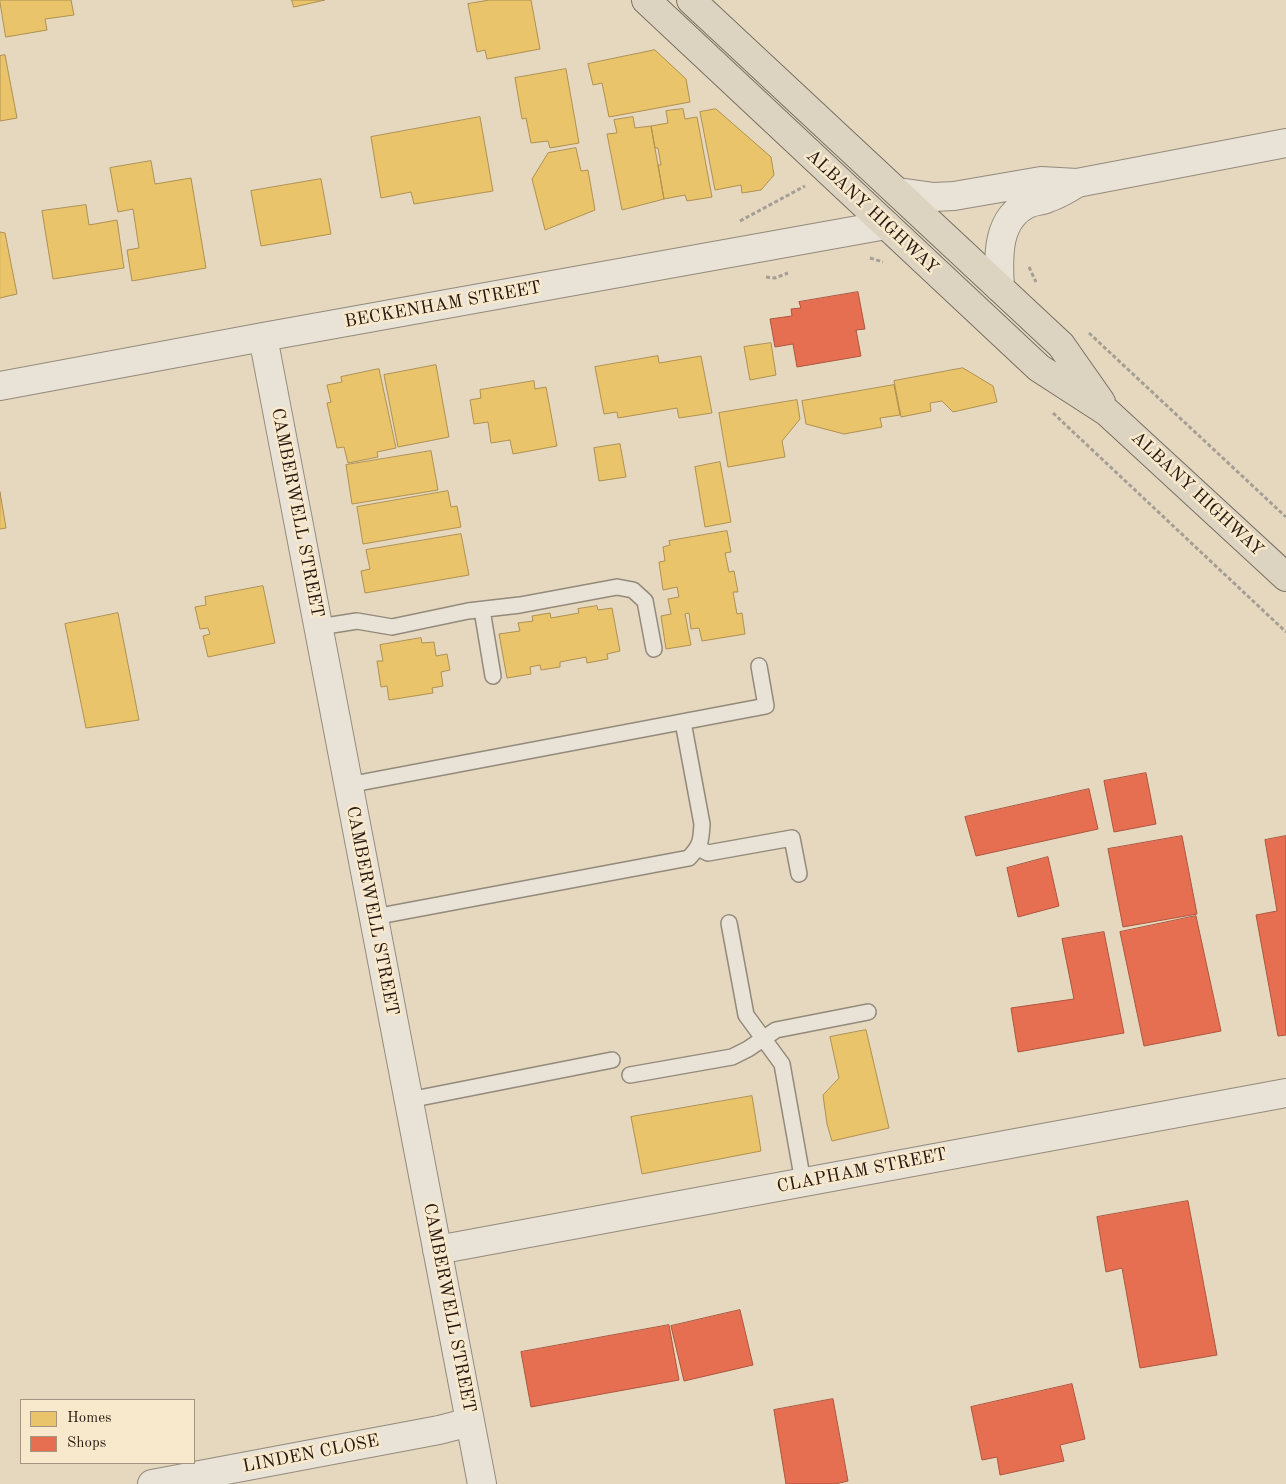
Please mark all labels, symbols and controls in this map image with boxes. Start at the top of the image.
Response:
street label: ALBANY HIGHWAY [801,145,943,279]
street label: BECKENHAM STREET [343,277,543,333]
street label: CAMBERWELL STREET [266,406,328,620]
street label: ALBANY HIGHWAY [1126,427,1268,561]
street label: CAMBERWELL STREET [341,804,403,1018]
street label: CLAPHAM STREET [775,1144,949,1198]
street label: CAMBERWELL STREET [418,1201,480,1415]
legend [20,1399,195,1464]
text: Homes [67,1411,112,1426]
street label: LINDEN CLOSE [241,1430,381,1478]
text: Shops [67,1436,106,1451]

